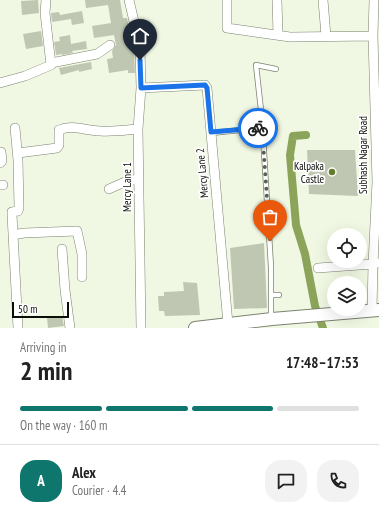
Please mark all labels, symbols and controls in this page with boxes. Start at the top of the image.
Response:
pin [123,19,157,60]
icon: home [129,25,151,47]
courier [238,108,278,148]
street label: Subhash Nagar Road [356,116,370,194]
icon: bike [247,117,269,139]
street label: Mercy Lane 2 [193,147,211,199]
place label: Kalpaka Castle [294,159,324,186]
street label: Mercy Lane 1 [120,162,134,212]
marker: Kalpaka Castle [327,167,337,177]
pin [253,200,287,241]
icon: bag [259,206,281,228]
map controls [327,228,367,316]
button: locate [327,228,367,268]
button: layers [327,276,367,316]
scale bar [12,300,69,319]
text: 50 m [18,302,37,316]
text: Arriving in [20,339,67,356]
text: 17:48–17:53 [286,353,359,372]
text: 2 min [20,354,73,387]
text: On the way · 160 m [20,417,107,434]
button: chat [265,460,307,502]
button: phone [317,460,359,502]
text: Alex [72,463,96,482]
text: A [37,471,45,490]
text: Courier · 4.4 [72,482,126,499]

